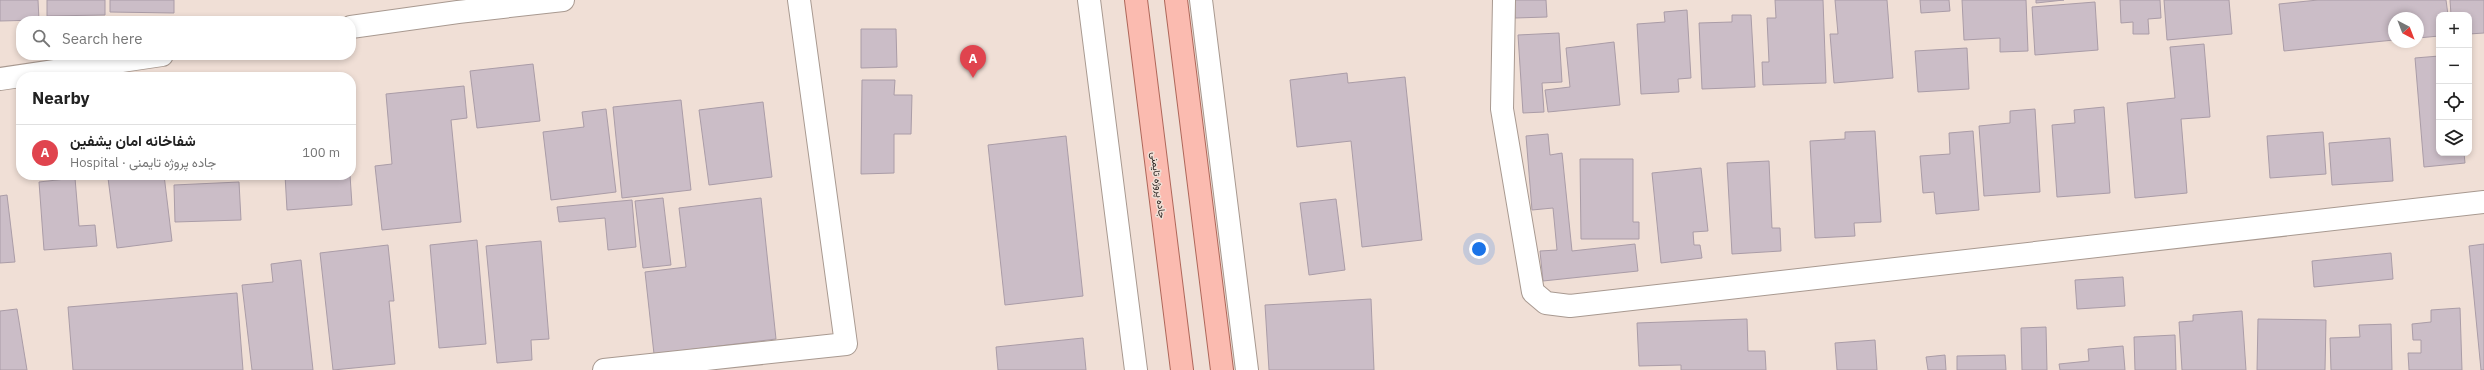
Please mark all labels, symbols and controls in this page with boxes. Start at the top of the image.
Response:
north arrow [2388,12,2424,48]
map controls [2436,12,2472,156]
button: + [2436,12,2472,48]
search box [16,16,356,60]
icon: search [30,27,52,49]
text: Search here [62,29,142,48]
pin: A [960,45,986,78]
button: − [2436,48,2472,84]
button: locate [2436,84,2472,120]
text: Nearby [32,87,90,109]
button: layers [2436,120,2472,156]
text: شفاخانه امان یشفین [70,131,196,150]
text: A [41,144,49,161]
text: 100 m [302,144,340,161]
street label: جاده پروژه تایمنی [1147,151,1169,220]
text: Hospital · جاده پروژه تایمنی [70,154,216,171]
your location [1469,239,1489,259]

